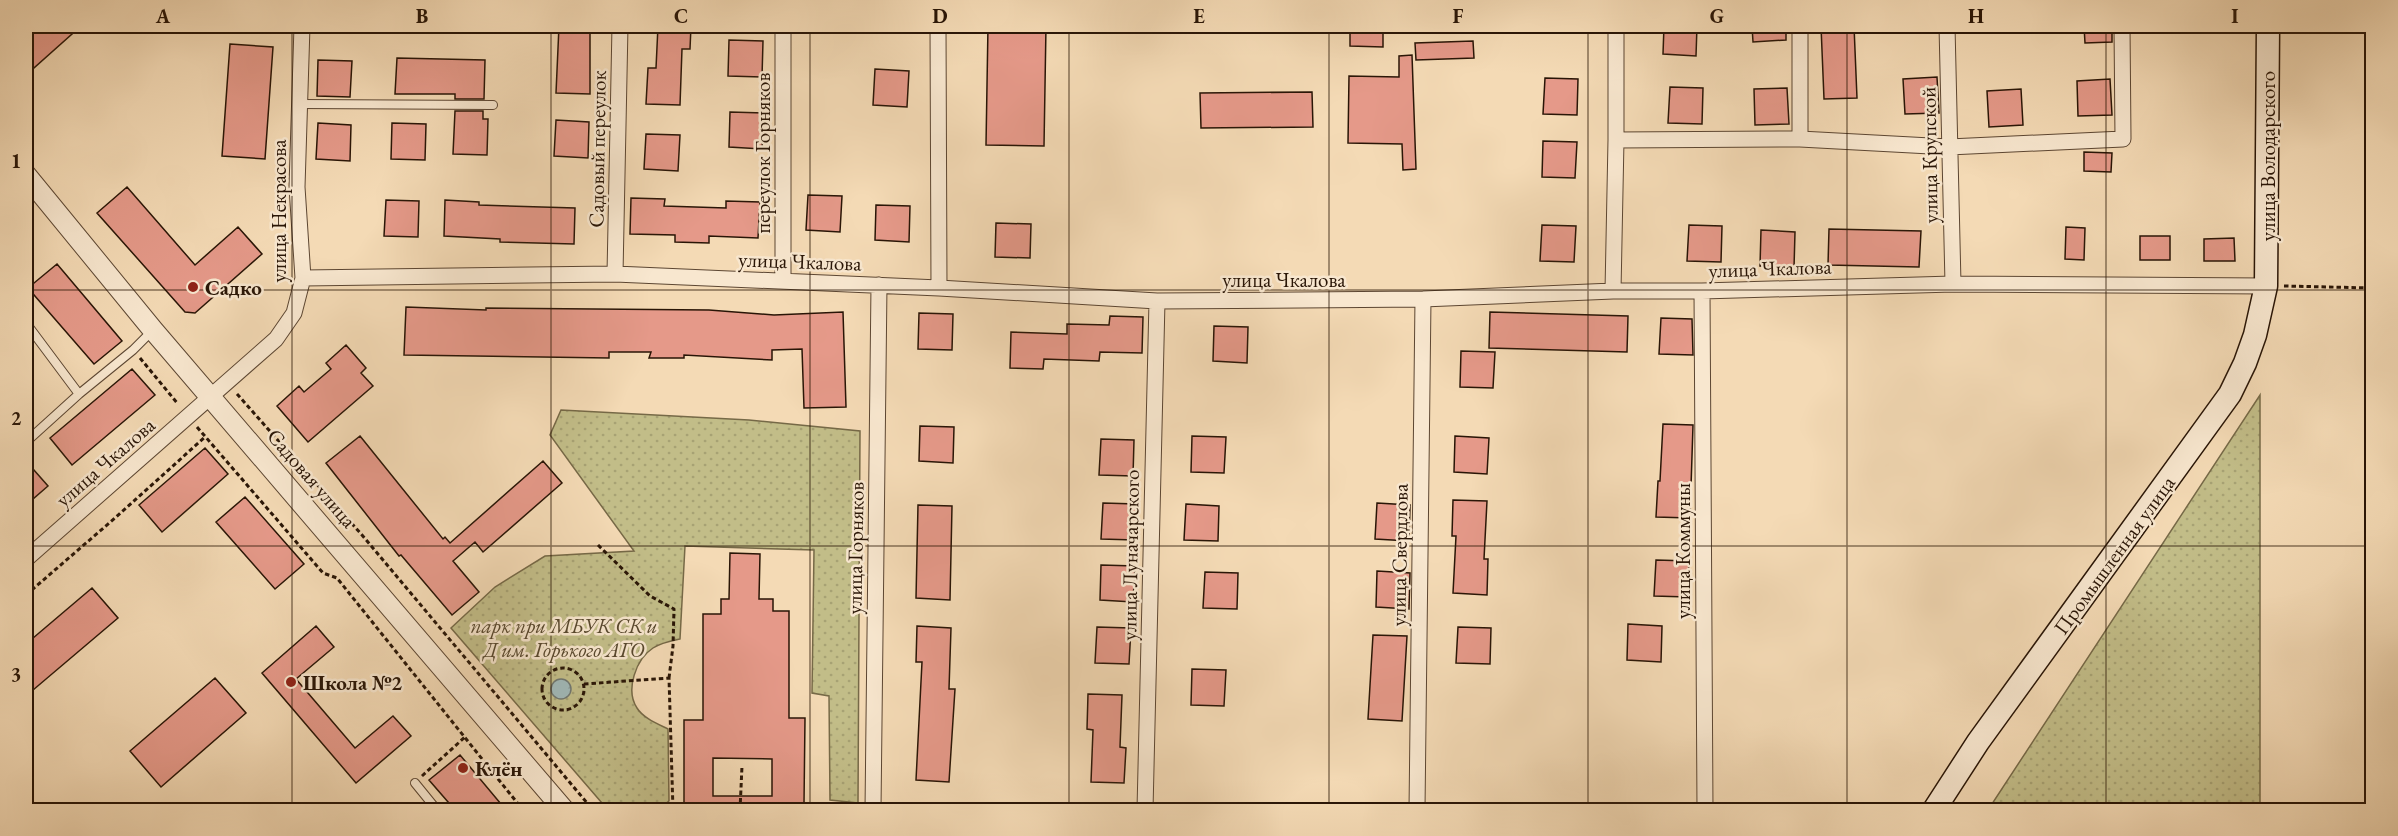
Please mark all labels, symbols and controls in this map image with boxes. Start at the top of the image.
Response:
text: A [155,3,171,29]
text: B [416,3,428,29]
text: C [674,3,688,29]
text: D [932,3,948,29]
text: E [1193,3,1205,29]
text: F [1453,3,1464,29]
text: G [1710,3,1724,29]
text: H [1968,3,1984,29]
text: I [2231,3,2239,29]
street label: Садовый переулок [582,70,612,228]
street label: улица Володарского [2254,71,2281,241]
street label: переулок Горняков [749,73,776,233]
street label: улица Крупской [1914,86,1944,224]
street label: улица Некрасова [265,139,292,283]
text: 1 [11,148,21,174]
street label: улица Чкалова [738,245,863,277]
street label: улица Чкалова [1708,252,1833,284]
street label: улица Чкалова [1222,266,1346,293]
place label: Садко [205,274,262,301]
marker: Садко [186,280,200,294]
text: 2 [11,405,22,431]
street label: улица Чкалова [50,411,161,513]
street label: Садовая улица [261,423,363,534]
street label: улица Луначарского [1115,469,1145,641]
street label: Промышленная улица [2047,470,2181,640]
street label: улица Горняков [840,481,870,615]
street label: улица Свердлова [1384,483,1414,627]
street label: улица Коммуны [1669,483,1696,619]
park label: парк при МБУК СК и Д им. Горького АГО [470,612,658,663]
text: 3 [11,661,21,687]
place label: Школа №2 [303,669,402,696]
marker: Школа №2 [284,675,298,689]
place label: Клён [475,755,522,782]
marker: Клён [456,761,470,775]

